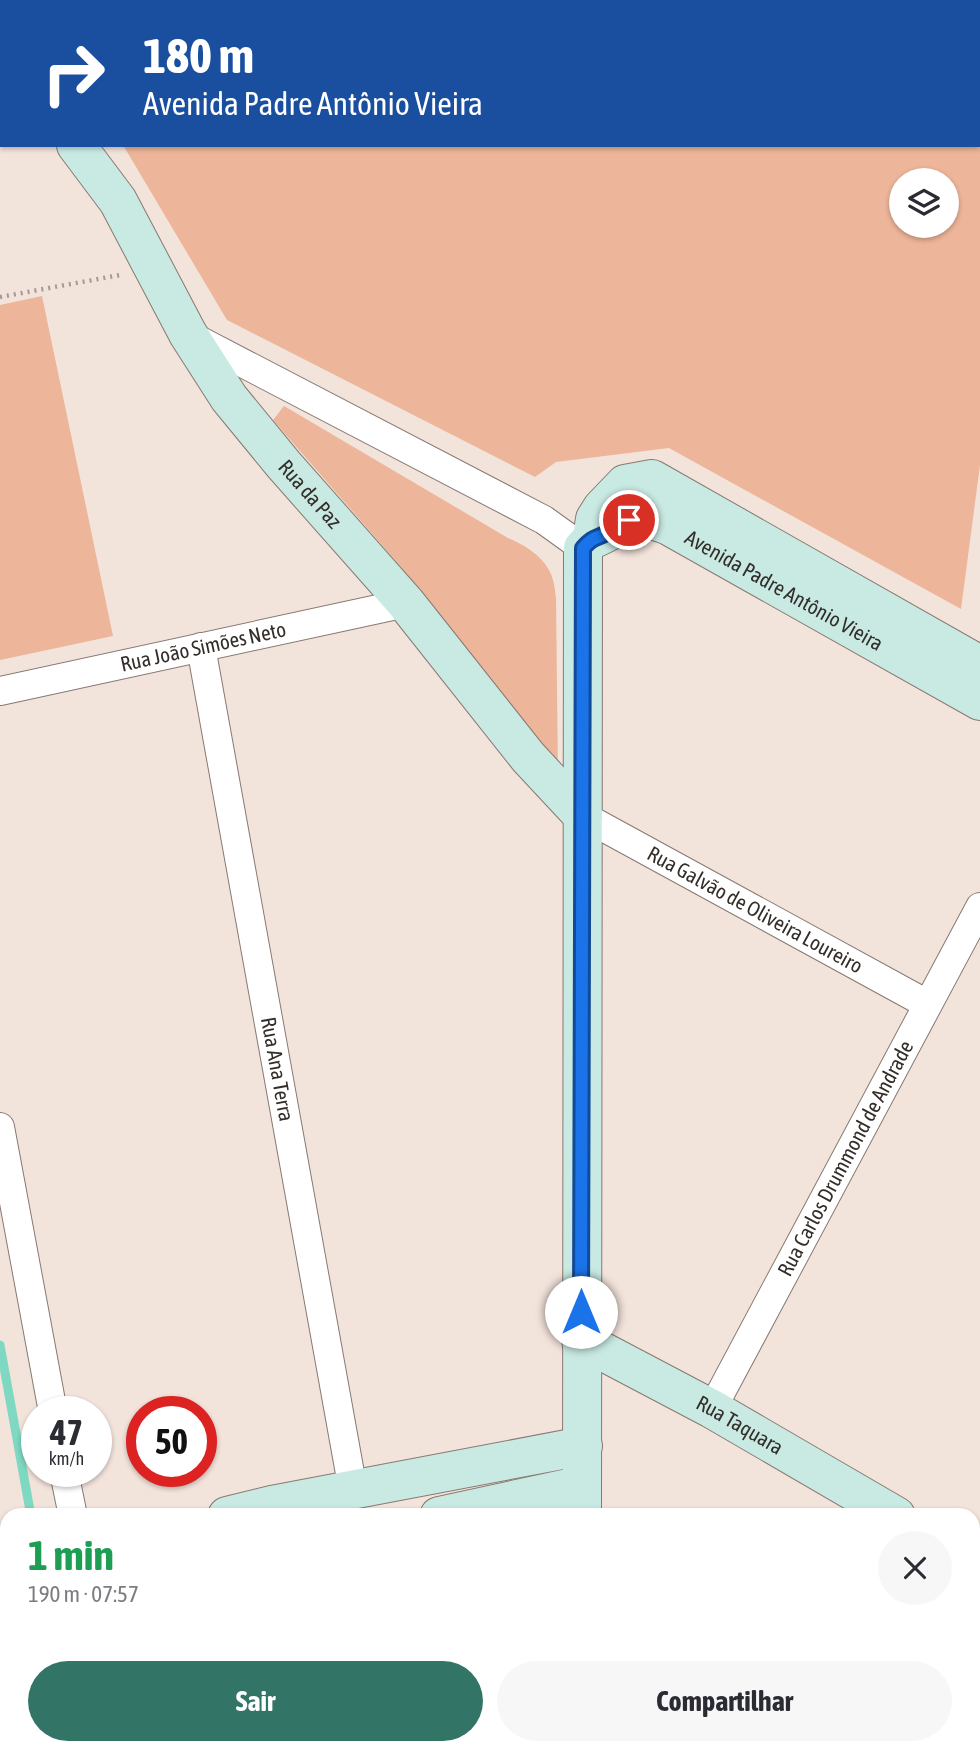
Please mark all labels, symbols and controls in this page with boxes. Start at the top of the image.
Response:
text: 180 m [143,27,254,83]
icon: right [28,28,119,119]
text: Avenida Padre Antônio Vieira [143,85,483,122]
map controls [889,168,959,238]
button: layers [889,168,959,238]
street label: Rua da Paz [274,454,347,533]
pin [599,490,659,550]
icon: arrive [610,501,648,539]
street label: Avenida Padre Antônio Vieira [681,525,888,655]
street label: Rua João Simões Neto [118,616,288,676]
street label: Rua Galvão de Oliveira Loureiro [644,841,867,978]
street label: Rua Ana Terra [257,1015,299,1123]
street label: Rua Carlos Drummond de Andrade [772,1036,918,1280]
position arrow [544,1275,618,1349]
street label: Rua Taquara [693,1390,788,1459]
speed limit sign: 50 [126,1396,217,1487]
text: 47 [50,1412,83,1452]
text: km/h [49,1448,84,1469]
text: 1 min [28,1531,114,1579]
button: close [878,1531,952,1605]
text: 190 m · 07:57 [28,1581,139,1607]
button: Sair [28,1661,483,1741]
button: Compartilhar [497,1661,952,1741]

